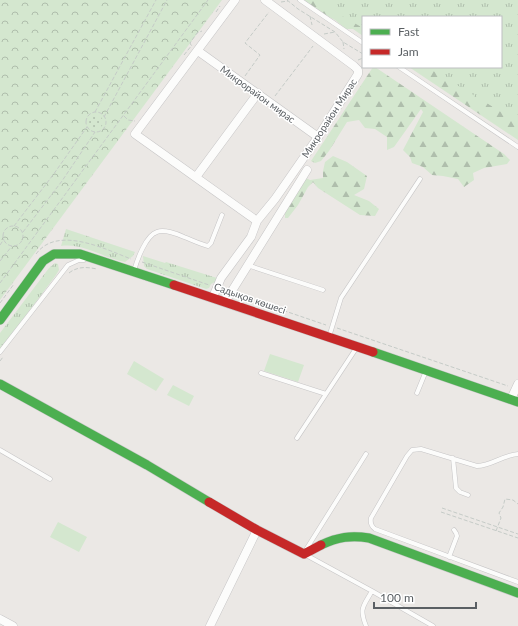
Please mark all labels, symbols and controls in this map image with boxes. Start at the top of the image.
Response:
legend [362,16,502,68]
text: Fast [398,24,420,39]
text: Jam [398,44,419,59]
street label: Микрорайон мирас [218,63,298,125]
street label: Микрорайон Мирас [299,76,359,160]
street label: Садықов көшесі [213,280,287,316]
scale bar [374,584,476,610]
text: 100 m [380,590,414,605]

